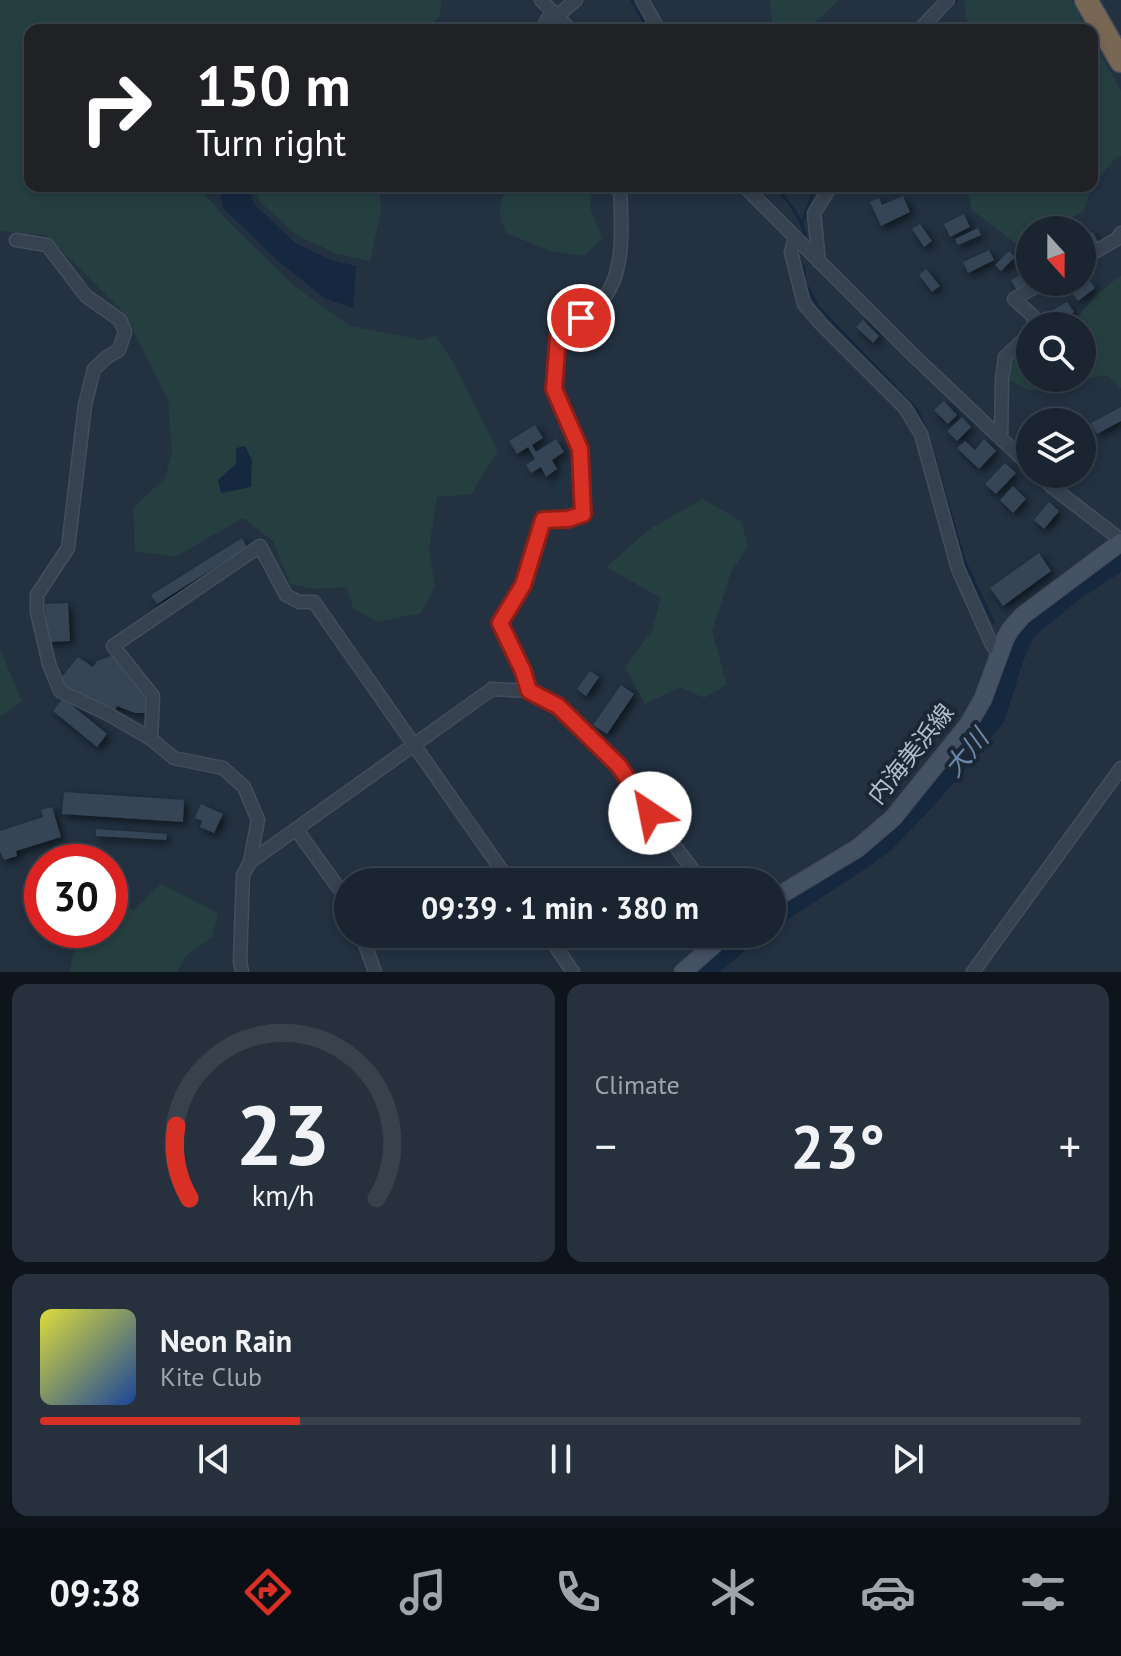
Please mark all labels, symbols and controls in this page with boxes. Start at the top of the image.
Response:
text: 150 m [196,49,351,121]
icon: right [64,56,168,160]
text: Turn right [196,119,346,166]
north arrow [1016,216,1096,296]
map controls [1016,216,1096,488]
pin [547,284,615,352]
icon: arrive [559,296,603,340]
button: search [1016,312,1096,392]
button: layers [1016,408,1096,488]
street label: 内海美浜線 [861,697,960,810]
water label: 大川 [936,720,997,783]
position arrow [608,771,692,855]
speed limit sign: 30 [24,844,128,948]
text: 09:39 · 1 min · 380 m [421,888,699,927]
text: Climate [595,1068,680,1101]
text: 23 [236,1080,330,1188]
text: 23° [791,1107,885,1185]
text: − [595,1117,617,1174]
text: + [1059,1117,1081,1174]
text: km/h [252,1177,315,1214]
text: Neon Rain [160,1321,292,1360]
text: Kite Club [160,1360,262,1393]
icon: previous [192,1437,236,1481]
icon: pause [539,1437,583,1481]
icon: next [886,1437,930,1481]
icon: directions [240,1564,296,1620]
icon: music [395,1564,451,1620]
icon: phone [550,1564,606,1620]
icon: climate [705,1564,761,1620]
icon: car [860,1564,916,1620]
icon: filters [1015,1564,1071,1620]
text: 09:38 [50,1569,141,1616]

